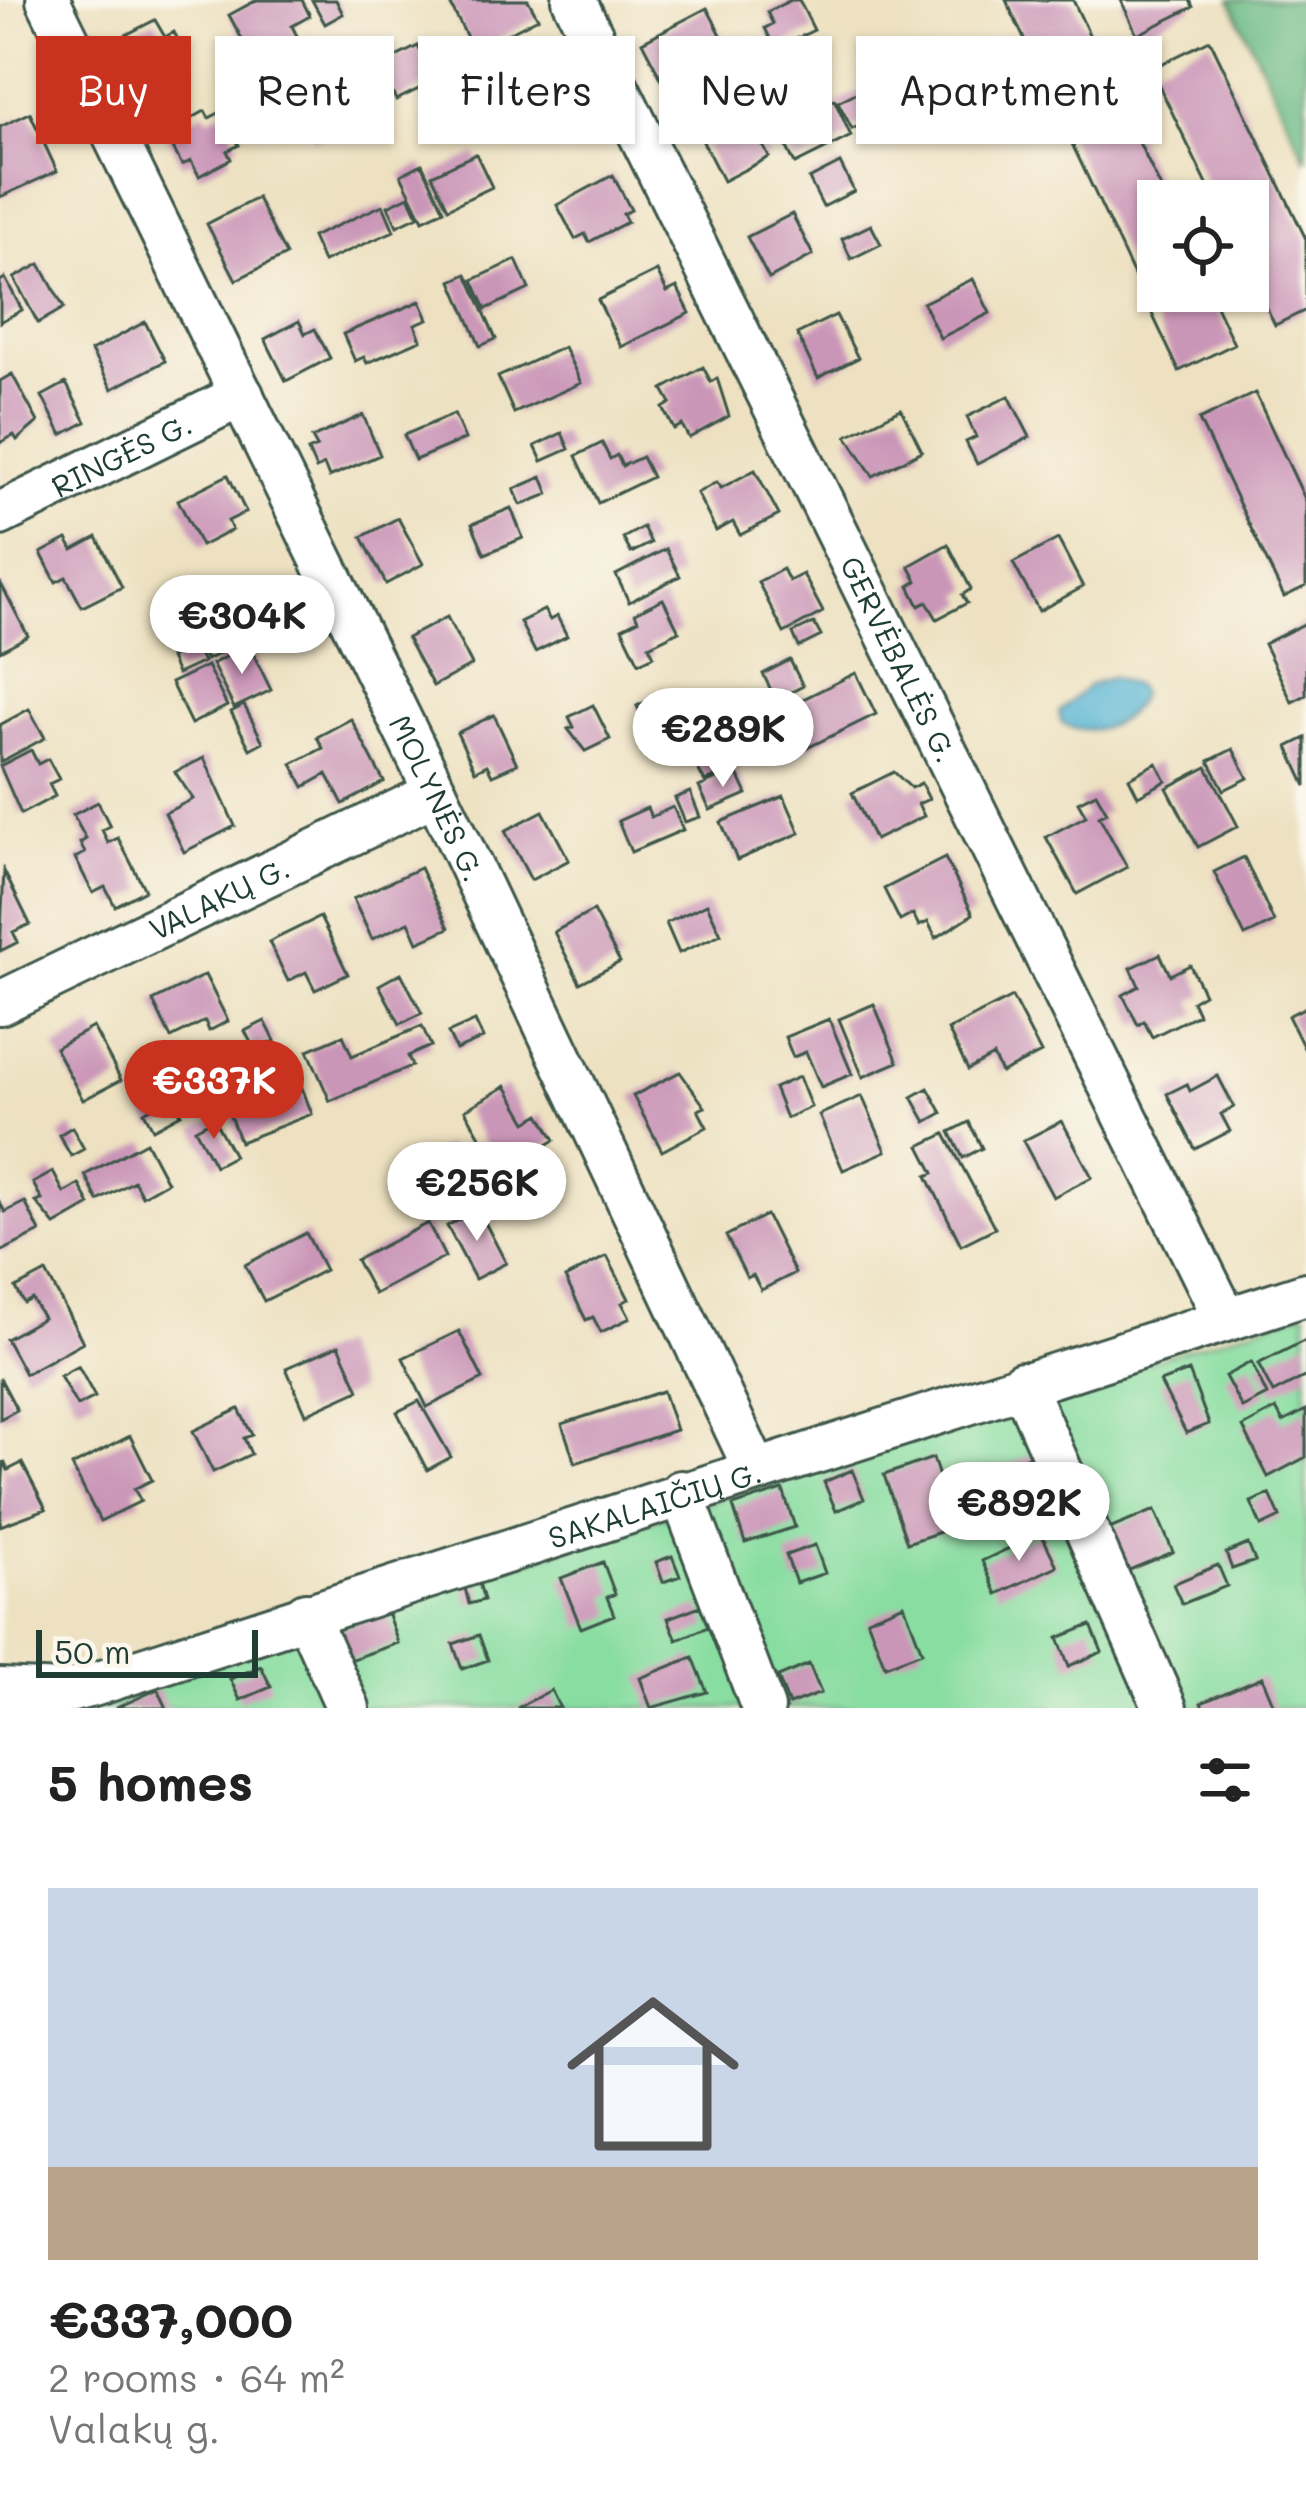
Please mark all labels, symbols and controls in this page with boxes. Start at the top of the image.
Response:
chip: Buy [36,36,191,144]
chip: Rent [215,36,394,144]
chip: Filters [418,36,635,144]
chip: New [659,36,832,144]
chip: Apartment [856,36,1162,144]
map controls [1137,180,1269,312]
button: locate [1137,180,1269,312]
street label: RINGĖS G. [44,403,198,506]
street label: GERVĖBALĖS G. [832,549,967,769]
pin: €304K [158,575,326,677]
text: €304K [177,588,307,639]
pin: €289K [639,688,807,790]
text: €289K [660,701,786,752]
street label: MOLYNĖS G. [381,708,495,888]
street label: VALAKŲ G. [142,847,296,948]
pin: €337K [130,1040,298,1142]
text: €337K [151,1053,277,1104]
pin: €256K [393,1142,561,1244]
text: €256K [414,1155,540,1206]
street label: SAKALAIČIŲ G. [543,1451,766,1557]
pin: €892K [935,1462,1103,1564]
text: €892K [956,1475,1082,1526]
scale bar [36,1624,258,1677]
text: 50 m [54,1629,130,1672]
text: 5 homes [48,1747,253,1814]
icon: filters [1192,1747,1258,1813]
icon: home [545,1966,761,2182]
text: €337,000 [48,2284,293,2351]
text: 2 rooms · 64 m² [48,2351,345,2402]
text: Valakų g. [48,2402,220,2453]

